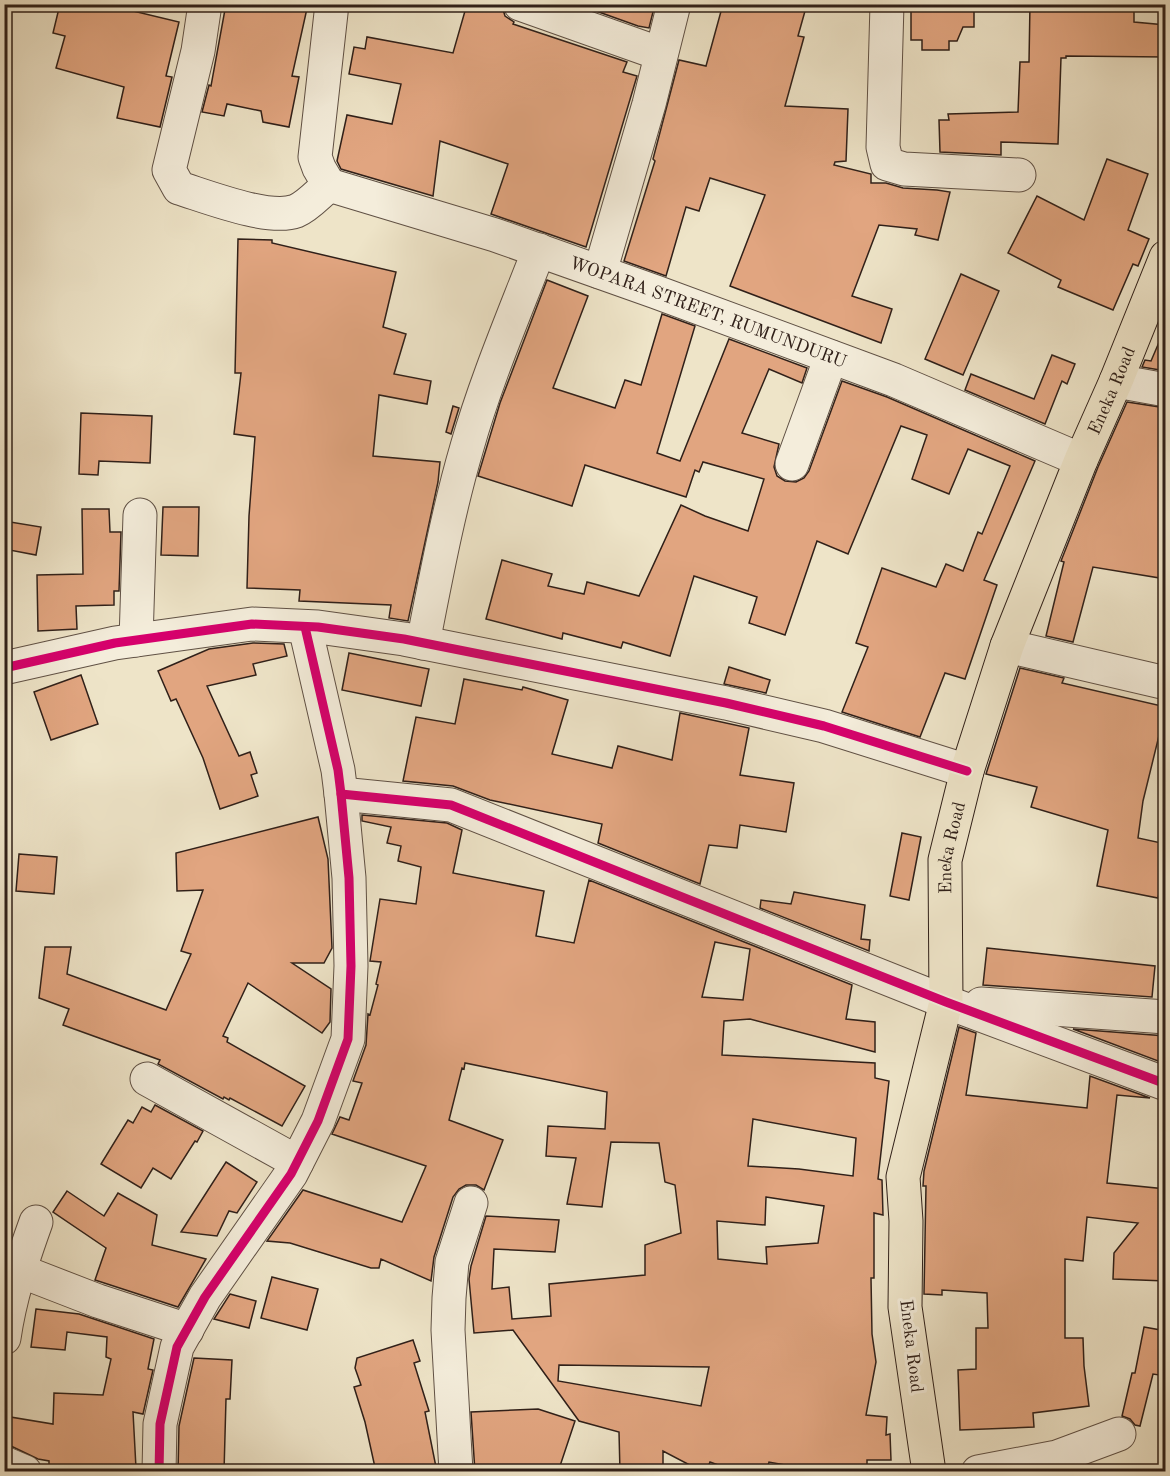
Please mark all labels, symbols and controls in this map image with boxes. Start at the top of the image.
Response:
street label: WOPARA STREET, RUMUNDURU [567,254,849,372]
street label: Eneka Road [1085,344,1139,438]
street label: Eneka Road [936,800,969,894]
street label: Eneka Road [896,1298,926,1394]

